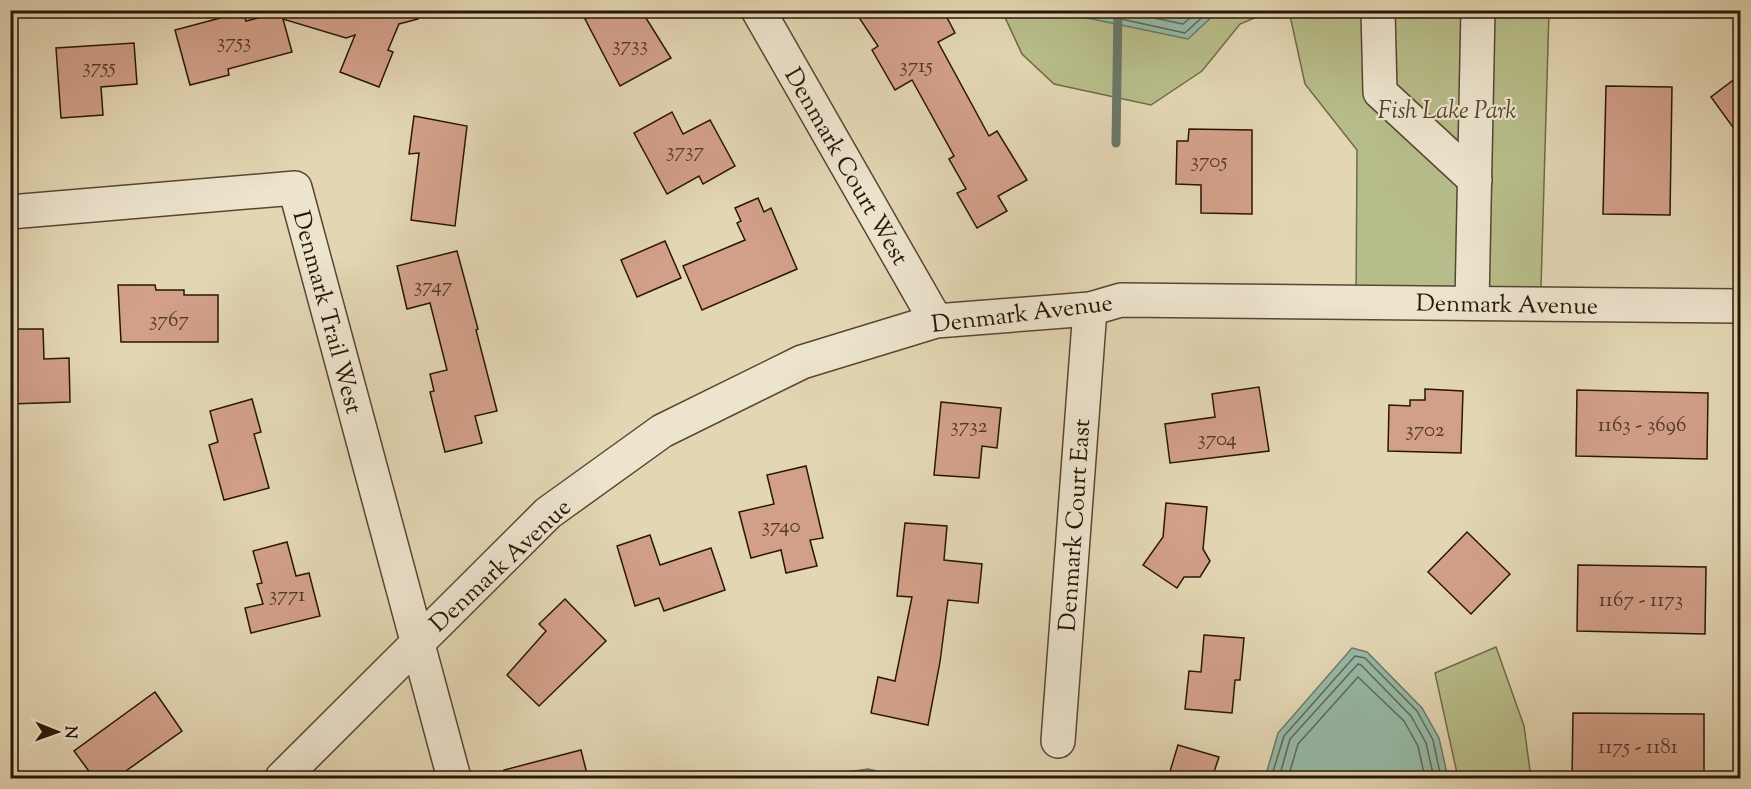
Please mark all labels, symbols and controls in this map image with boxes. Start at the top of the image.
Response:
house number: 3753 [217,28,251,58]
house number: 3733 [612,31,648,61]
house number: 3715 [899,52,933,82]
house number: 3755 [82,53,116,83]
street label: Denmark Court West [775,62,916,272]
park label: Fish Lake Park [1378,95,1517,129]
house number: 3737 [666,137,704,167]
house number: 3705 [1191,147,1227,177]
street label: Denmark Trail West [283,207,369,418]
house number: 3747 [414,272,453,302]
street label: Denmark Avenue [930,287,1115,343]
street label: Denmark Avenue [1416,287,1598,325]
house number: 3767 [149,306,189,336]
house number: 1163 - 3696 [1598,411,1686,441]
house number: 3732 [950,412,988,442]
house number: 3702 [1405,416,1445,446]
street label: Denmark Court East [1052,418,1100,633]
house number: 3704 [1197,425,1237,455]
street label: Denmark Avenue [423,492,580,641]
house number: 3740 [761,512,801,542]
house number: 3771 [269,581,305,611]
house number: 1167 - 1173 [1599,586,1683,616]
north arrow [27,702,87,762]
text: N [58,726,81,739]
house number: 1175 - 1181 [1598,733,1678,763]

